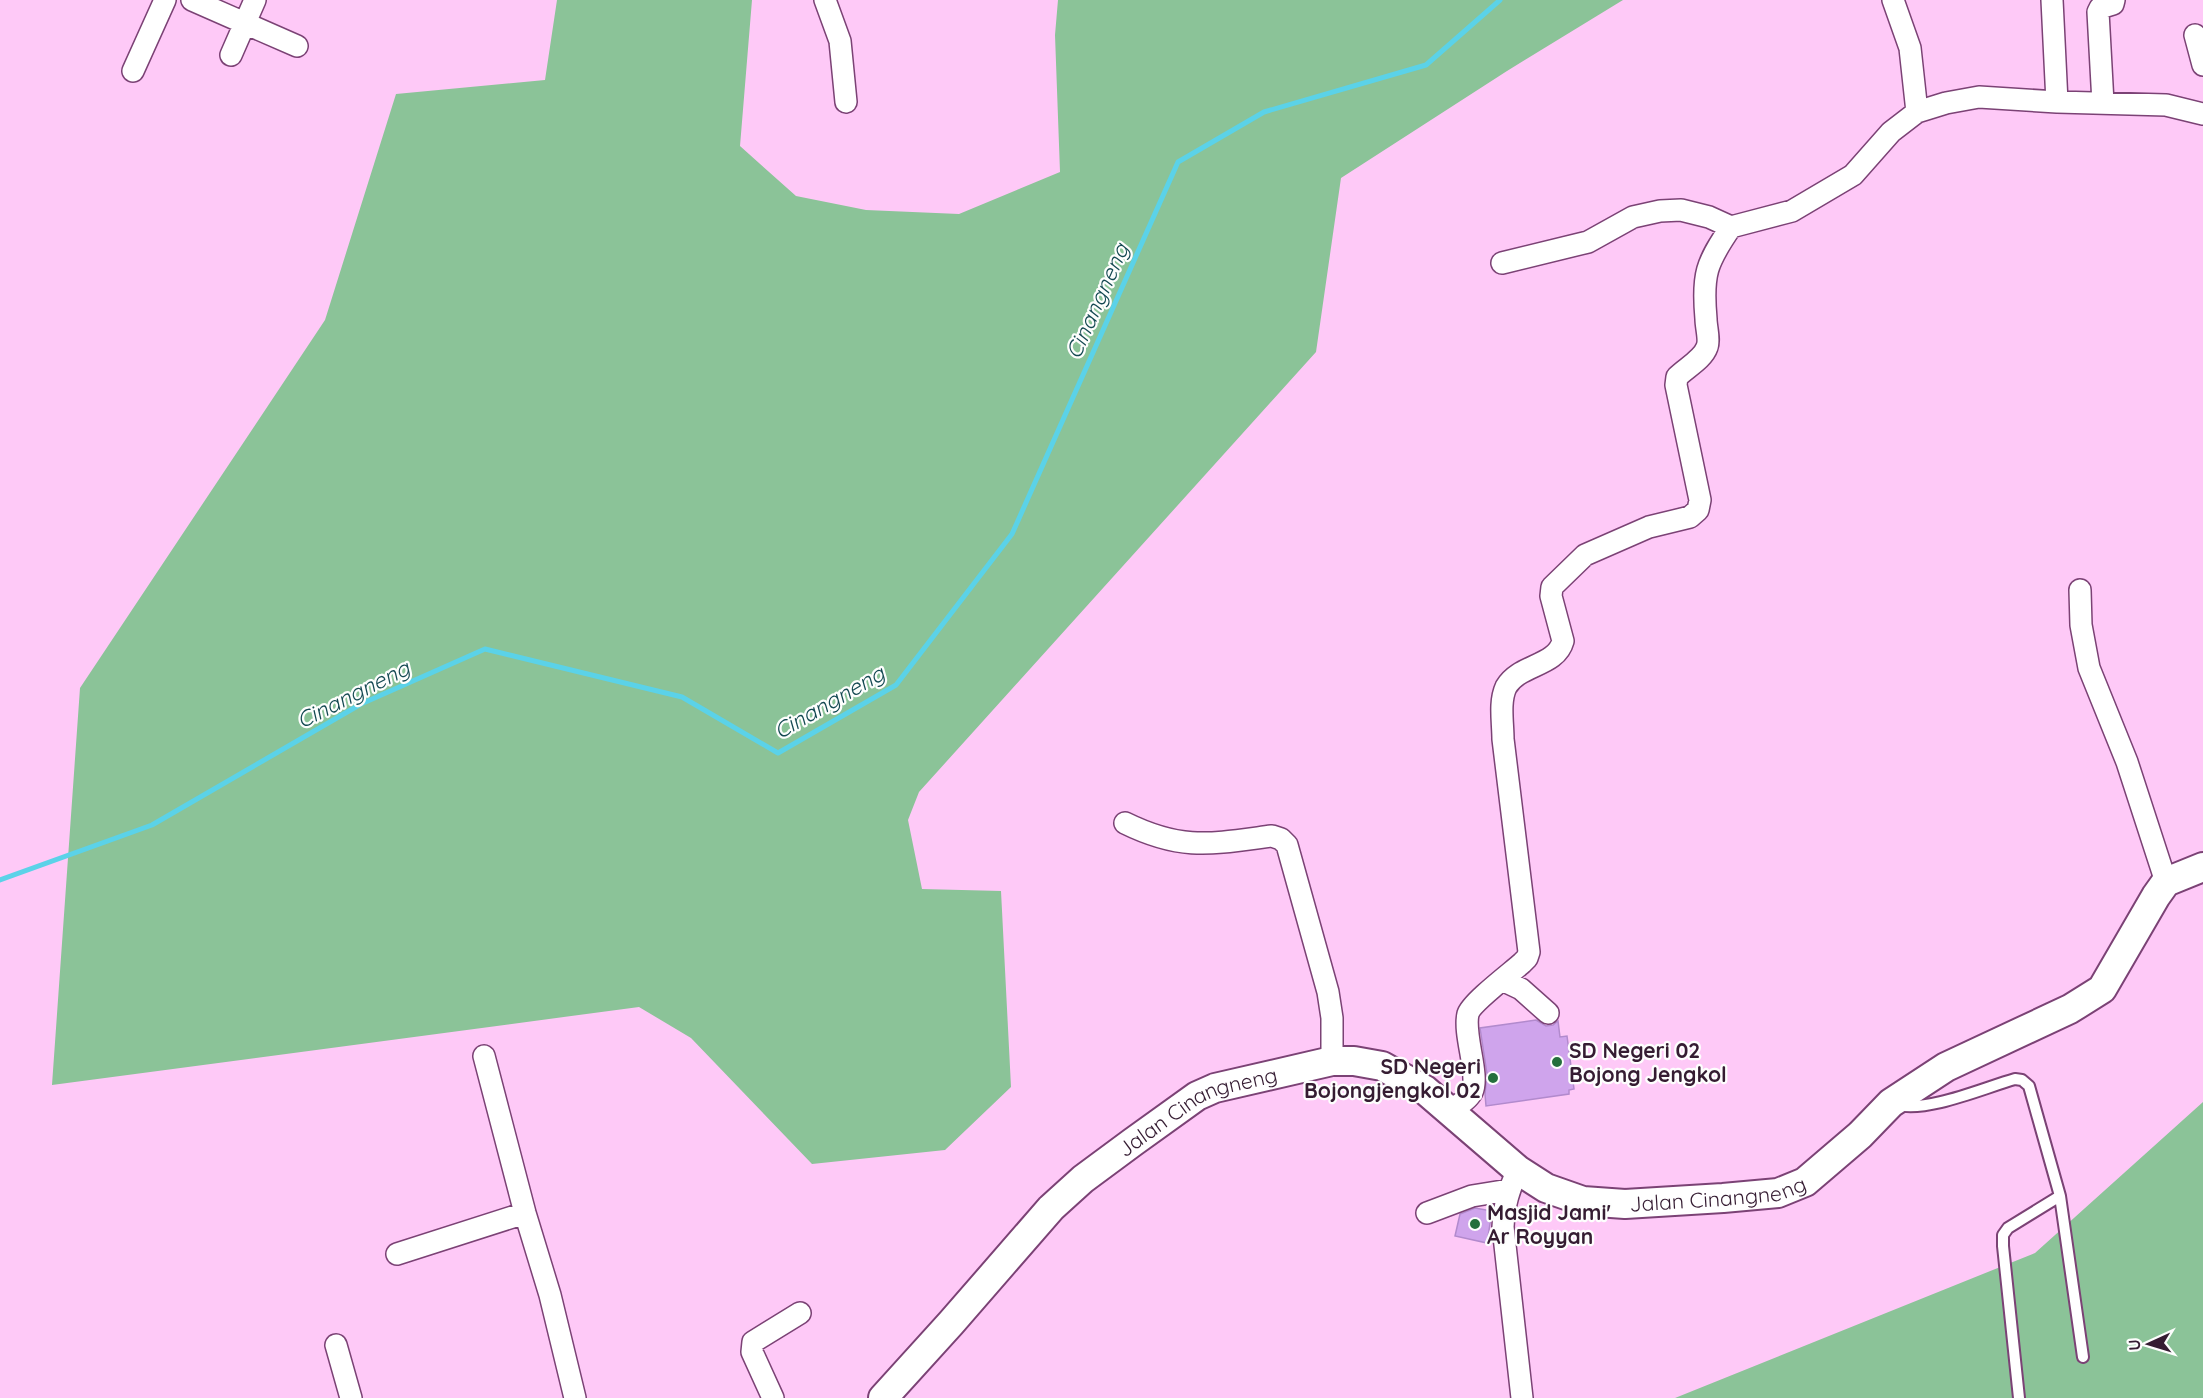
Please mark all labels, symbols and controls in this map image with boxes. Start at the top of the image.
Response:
water label: Cinangneng [1059,238,1135,363]
water label: Cinangneng [292,653,415,734]
water label: Cinangneng [769,658,890,745]
place label: SD Negeri 02 Bojong Jengkol [1569,1037,1727,1087]
place label: SD Negeri Bojongjengkol 02 [1304,1053,1481,1103]
marker: SD Negeri 02 Bojong Jengkol [1550,1055,1564,1069]
street label: Jalan Cinangneng [1112,1061,1280,1162]
marker: SD Negeri Bojongjengkol 02 [1486,1071,1500,1085]
street label: Jalan Cinangneng [1629,1170,1810,1217]
place label: Masjid Jami' Ar Royyan [1487,1199,1611,1249]
marker: Masjid Jami' Ar Royyan [1468,1217,1482,1231]
north arrow [2119,1314,2179,1374]
text: U [2124,1339,2144,1351]

